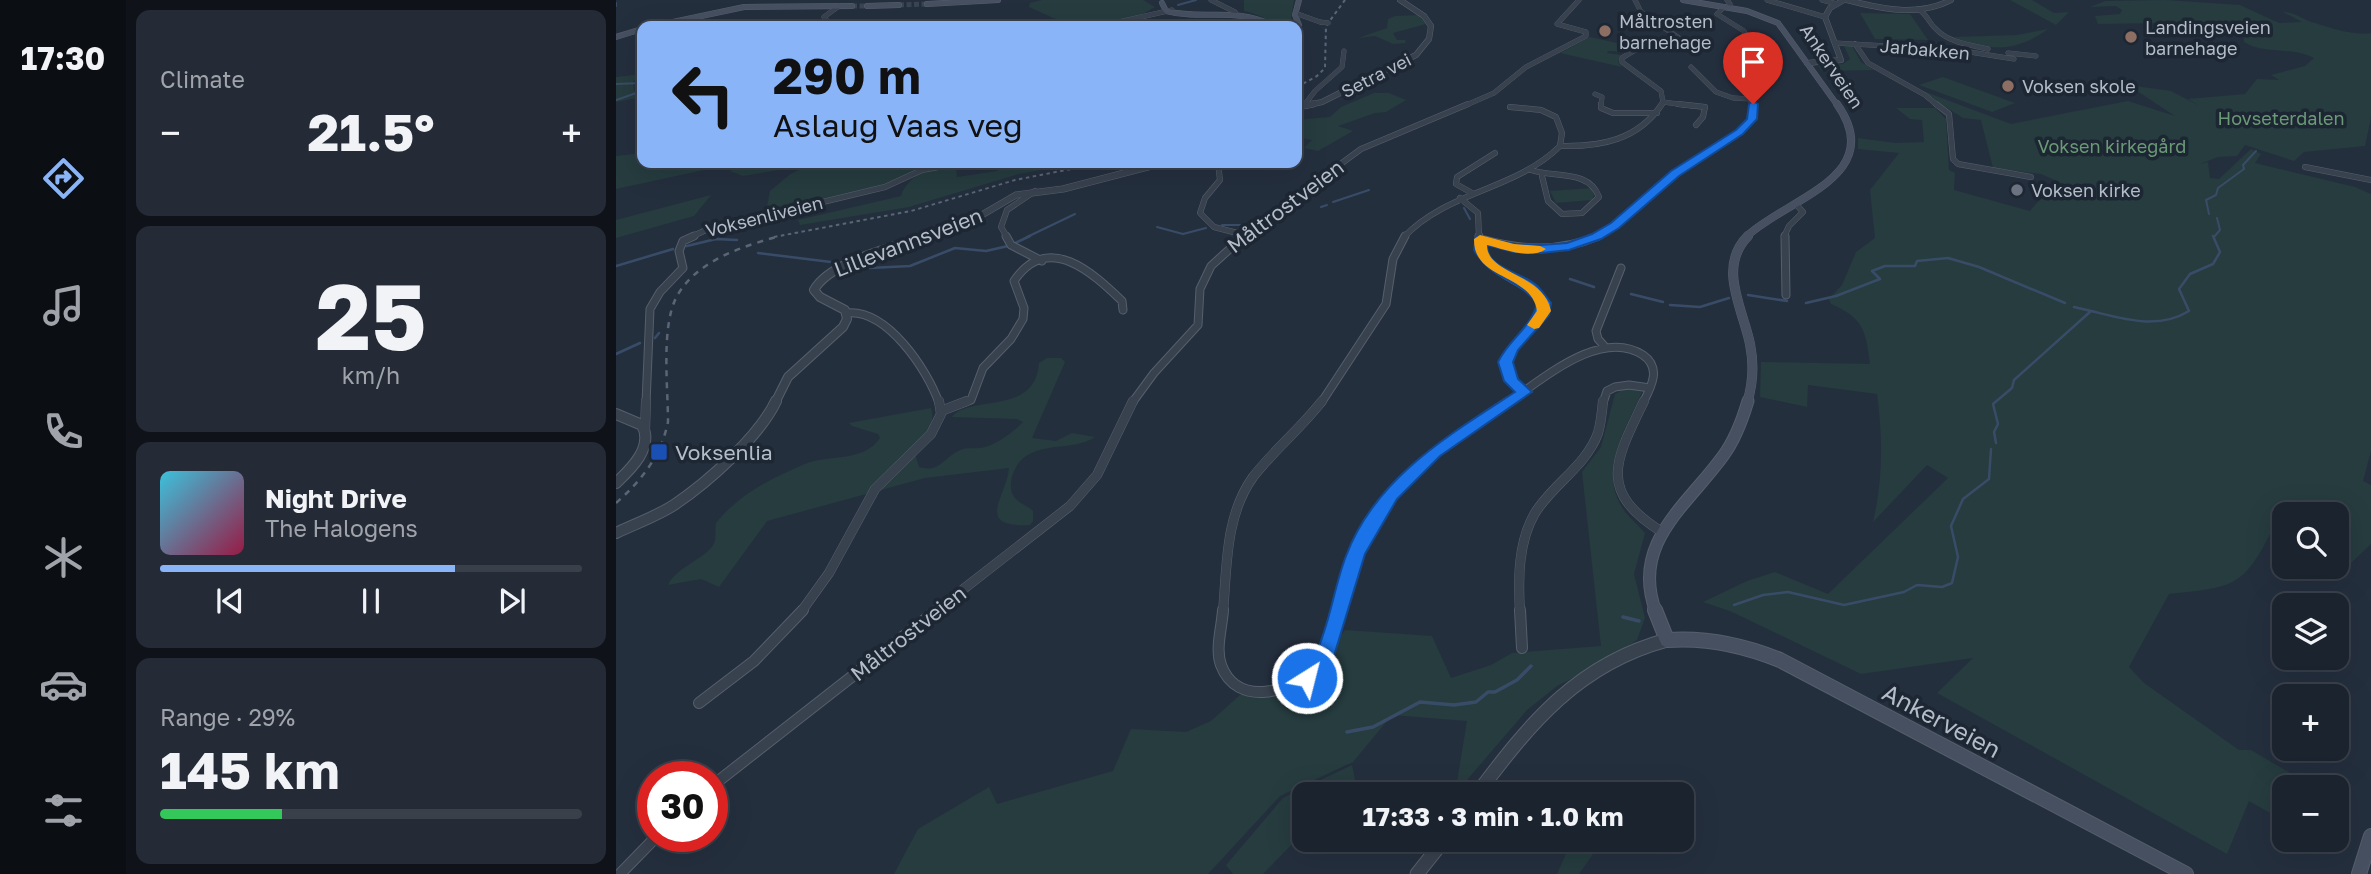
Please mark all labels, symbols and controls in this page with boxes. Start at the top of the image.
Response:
place label: Måltrosten barnehage [1619,10,1713,53]
place label: Landingsveien barnehage [2145,16,2271,59]
street label: Ankerveien [1796,19,1868,113]
marker: Måltrosten barnehage [1597,23,1613,39]
marker: Landingsveien barnehage [2123,29,2139,45]
pin [1723,32,1783,104]
street label: Jarbakken [1879,34,1971,64]
text: 17:30 [21,39,105,77]
icon: arrive [1734,43,1772,81]
text: 290 m [773,46,921,105]
street label: Setra vei [1337,48,1415,102]
icon: left [658,49,749,140]
text: Climate [160,65,245,93]
place label: Voksen skole [2022,75,2136,97]
marker: Voksen skole [2000,78,2016,94]
text: 21.5° [307,100,435,162]
text: Aslaug Vaas veg [773,106,1023,144]
park label: Hovseterdalen [2218,107,2345,129]
text: − [160,110,181,155]
text: + [561,110,582,155]
park label: Voksen kirkegård [2038,135,2186,157]
icon: directions [39,154,88,203]
street label: Måltrostveien [1222,154,1348,258]
place label: Voksen kirke [2031,179,2141,201]
marker: Voksen kirke [2009,182,2025,198]
street label: Voksenliveien [703,191,825,241]
street label: Lillevannsveien [830,202,986,282]
text: 25 [315,261,427,370]
icon: music [39,281,88,330]
text: km/h [342,361,400,389]
icon: phone [39,407,88,456]
place label: Voksenlia [675,439,773,465]
marker: Voksenlia [649,442,669,462]
text: Night Drive [265,483,407,514]
map controls [2272,502,2349,852]
button: search [2272,502,2349,579]
text: The Halogens [265,514,418,542]
icon: climate [39,533,88,582]
street label: Måltrostveien [845,580,971,686]
icon: previous [211,582,249,620]
icon: pause [352,582,390,620]
icon: next [493,582,531,620]
button: layers [2272,593,2349,670]
position arrow [1270,641,1344,715]
icon: car [39,660,88,709]
street label: Ankerveien [1878,677,2006,763]
button: + [2272,684,2349,761]
text: Range · 29% [160,703,295,731]
text: 145 km [160,738,340,800]
speed limit sign: 30 [637,761,728,852]
button: − [2272,775,2349,852]
icon: filters [39,786,88,835]
text: 17:33 · 3 min · 1.0 km [1362,801,1624,832]

